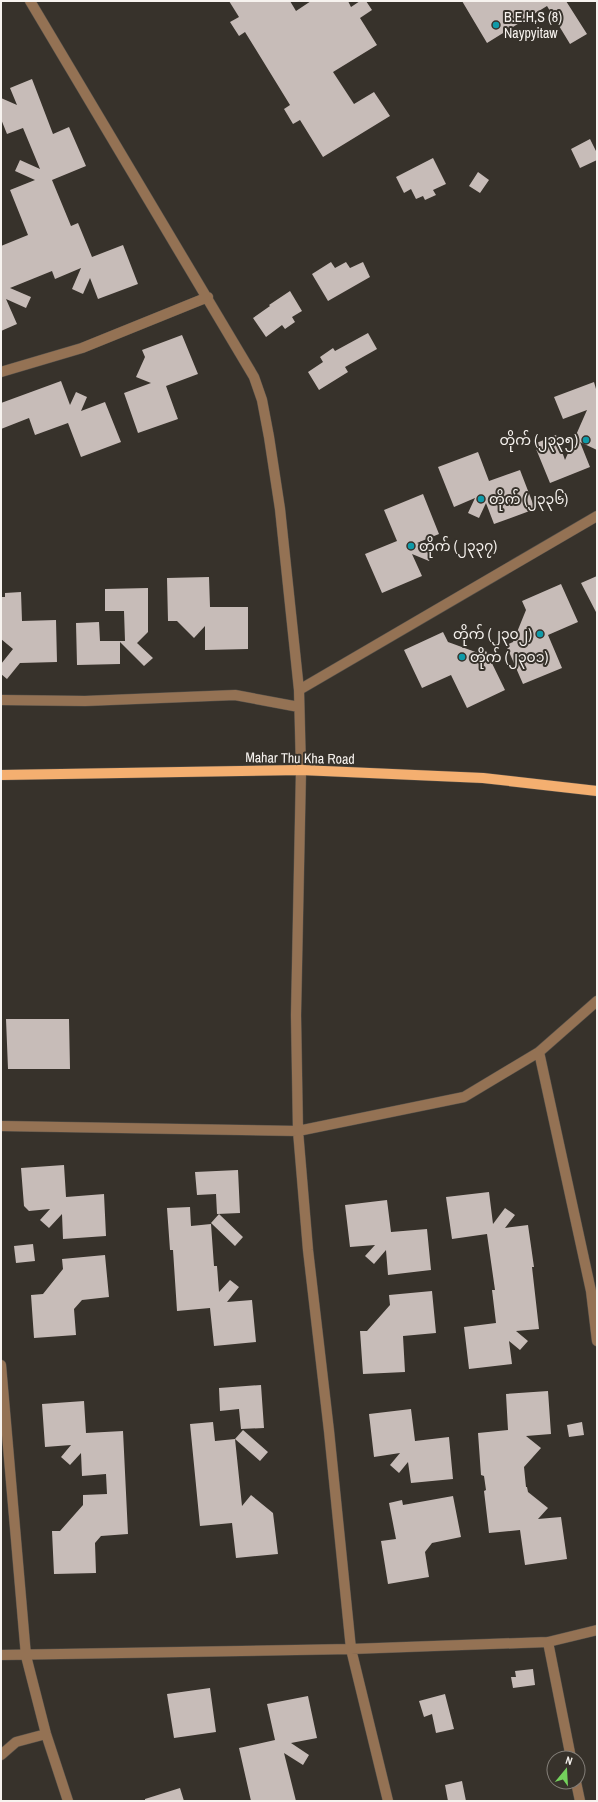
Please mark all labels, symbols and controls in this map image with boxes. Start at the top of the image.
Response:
place label: B.E.H,S (8) Naypyitaw [504,8,562,42]
marker: B.E.H,S (8) Naypyitaw [491,20,501,30]
place label: တိုက် (၂၃၃၅) [499,430,578,452]
marker: တိုက် (၂၃၃၅) [581,435,591,445]
place label: တိုက် (၂၃၃၆) [489,489,568,511]
marker: တိုက် (၂၃၃၆) [476,494,486,504]
place label: တိုက် (၂၃၃၇) [419,536,497,558]
marker: တိုက် (၂၃၃၇) [406,541,416,551]
place label: တိုက် (၂၃၀၂) [453,624,532,646]
marker: တိုက် (၂၃၀၂) [535,629,545,639]
place label: တိုက် (၂၃၀၁) [470,647,548,669]
marker: တိုက် (၂၃၀၁) [457,652,467,662]
street label: Mahar Thu Kha Road [245,748,355,768]
north arrow [546,1750,586,1790]
text: N [564,1753,574,1768]

